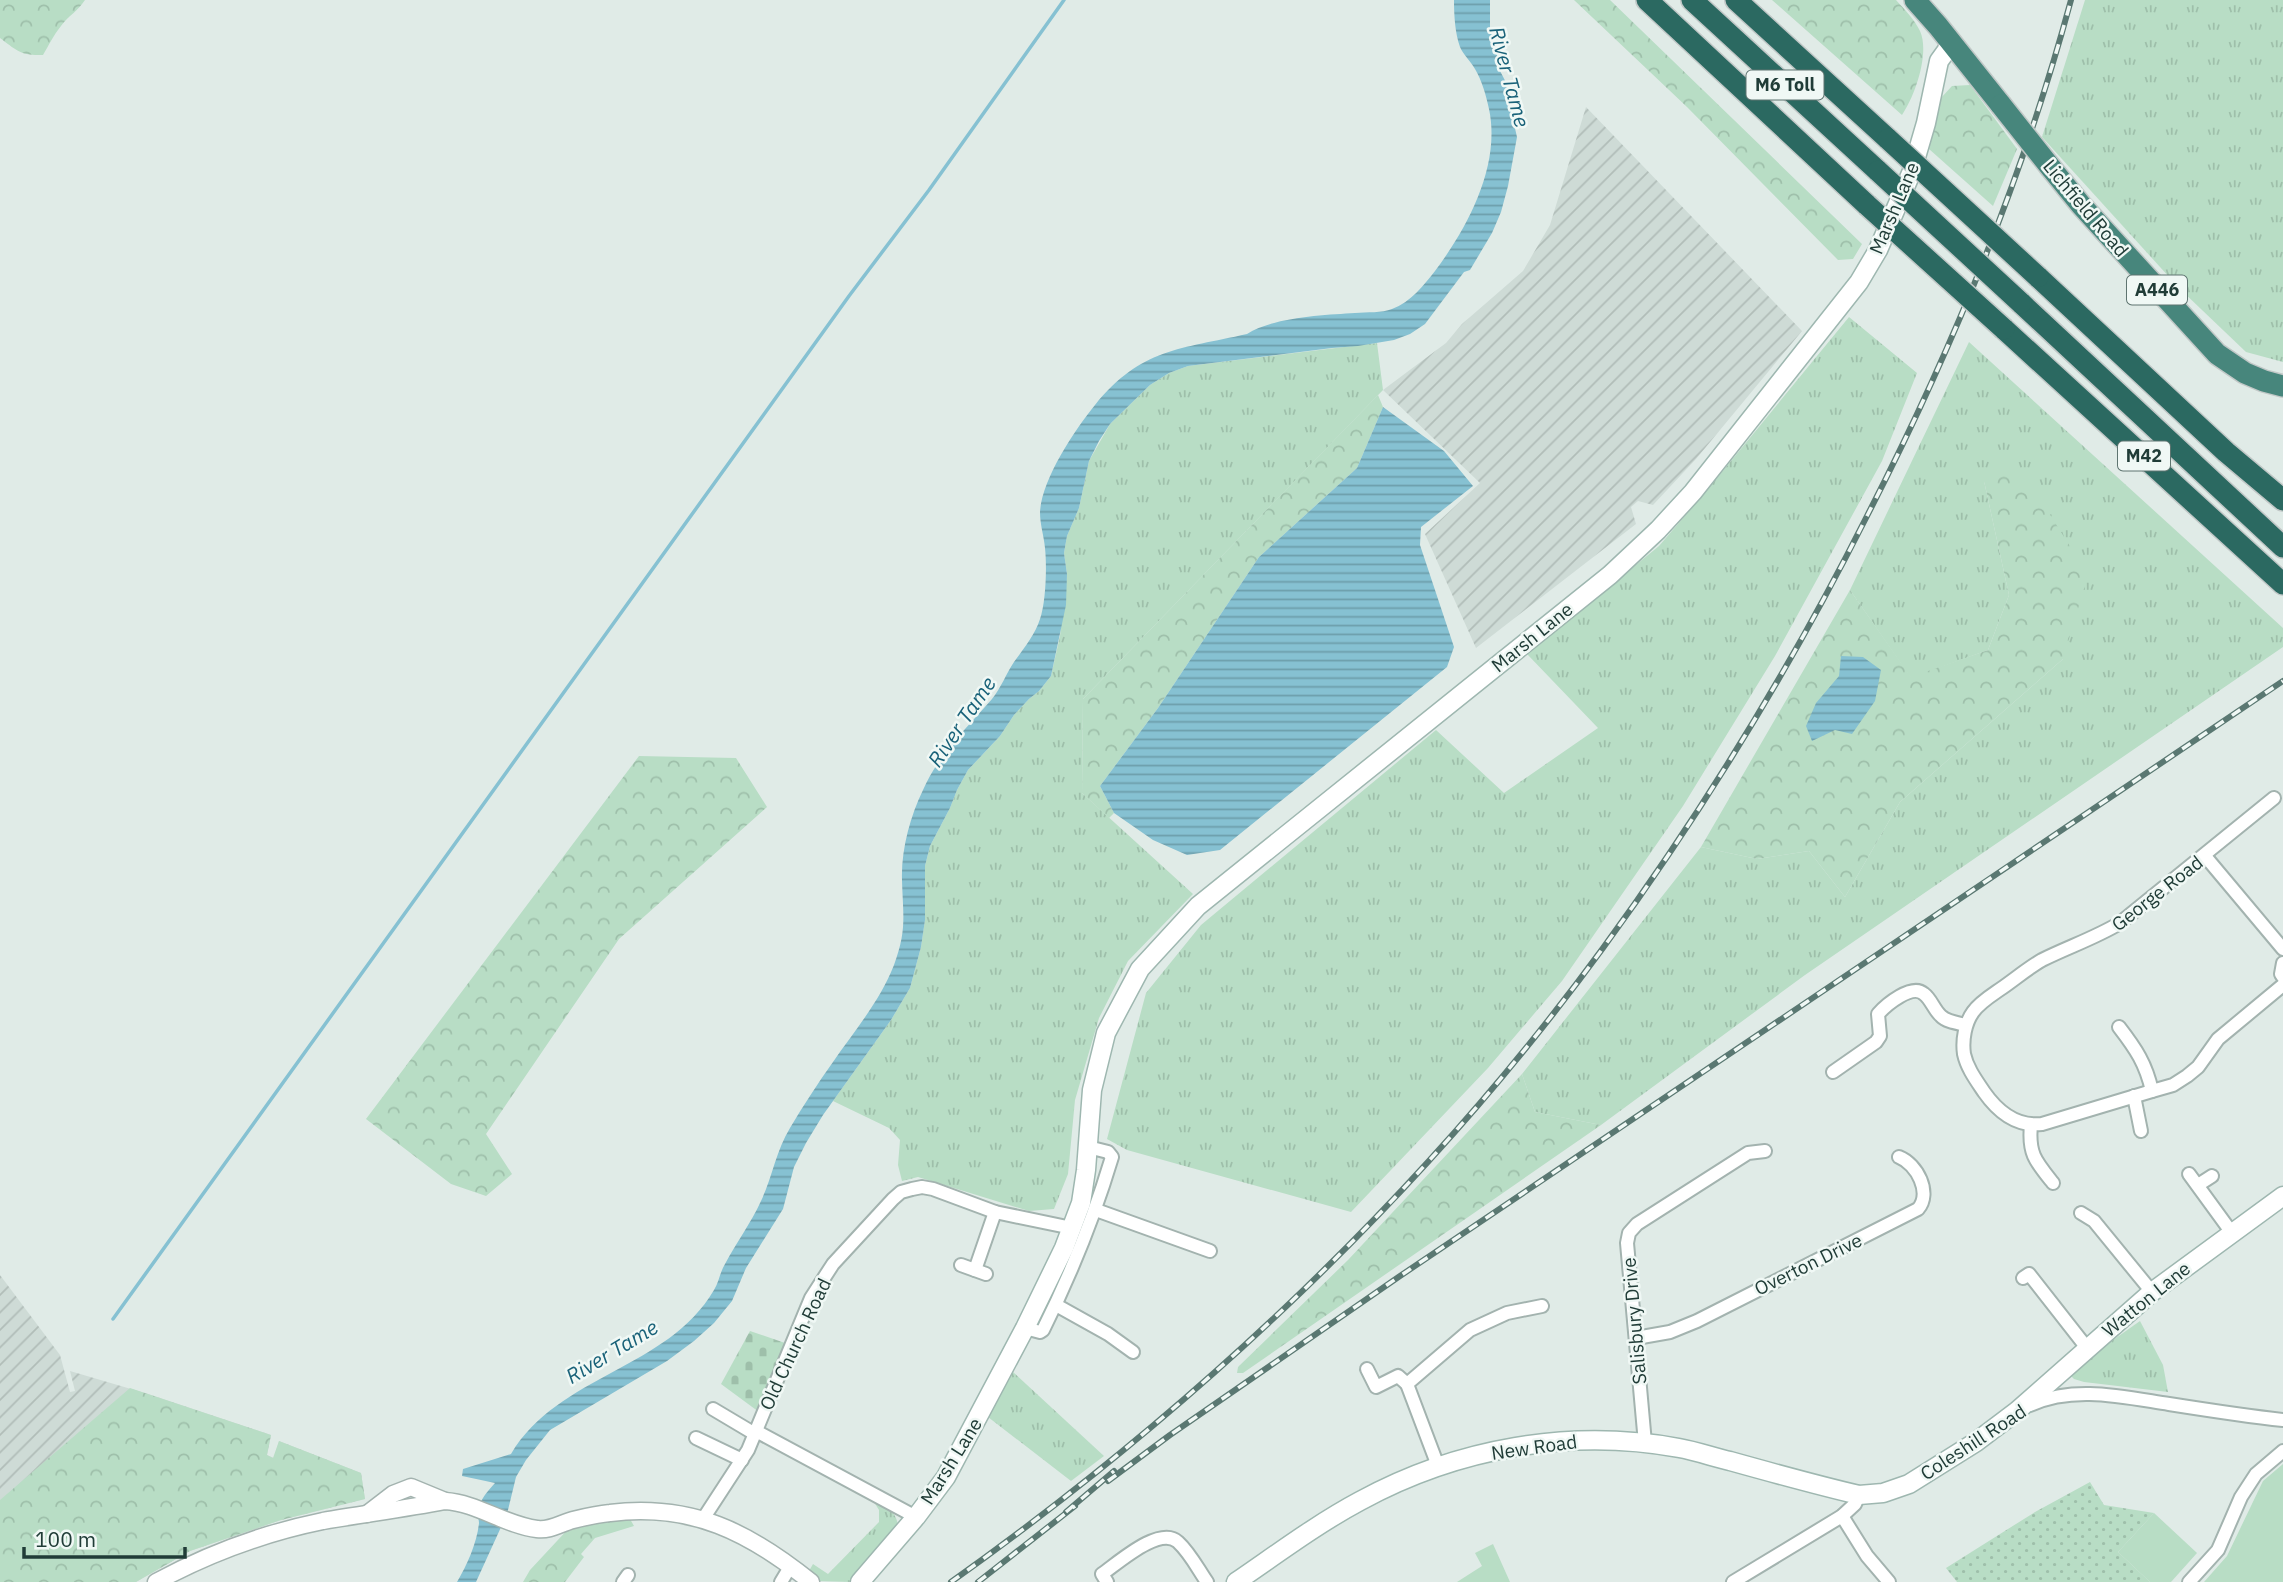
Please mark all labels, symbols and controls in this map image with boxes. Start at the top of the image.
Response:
water label: River Tame [1483,23,1537,130]
road number: M6 Toll [1746,70,1824,100]
street label: Lichfield Road [2038,154,2134,262]
street label: Marsh Lane [1864,158,1924,258]
road number: A446 [2127,276,2187,304]
road number: M42 [2118,442,2170,470]
street label: Marsh Lane [1486,597,1578,677]
water label: River Tame [921,671,1002,772]
street label: George Road [2107,850,2207,936]
street label: Overton Drive [1750,1228,1866,1300]
street label: Salisbury Drive [1616,1256,1652,1386]
street label: Watton Lane [2097,1256,2195,1342]
street label: Old Church Road [754,1274,836,1414]
water label: River Tame [560,1312,663,1390]
street label: Coleshill Road [1916,1399,2030,1485]
street label: Marsh Lane [915,1413,987,1509]
street label: New Road [1489,1429,1579,1465]
scale bar [24,1516,186,1560]
text: 100 m [35,1525,96,1553]

